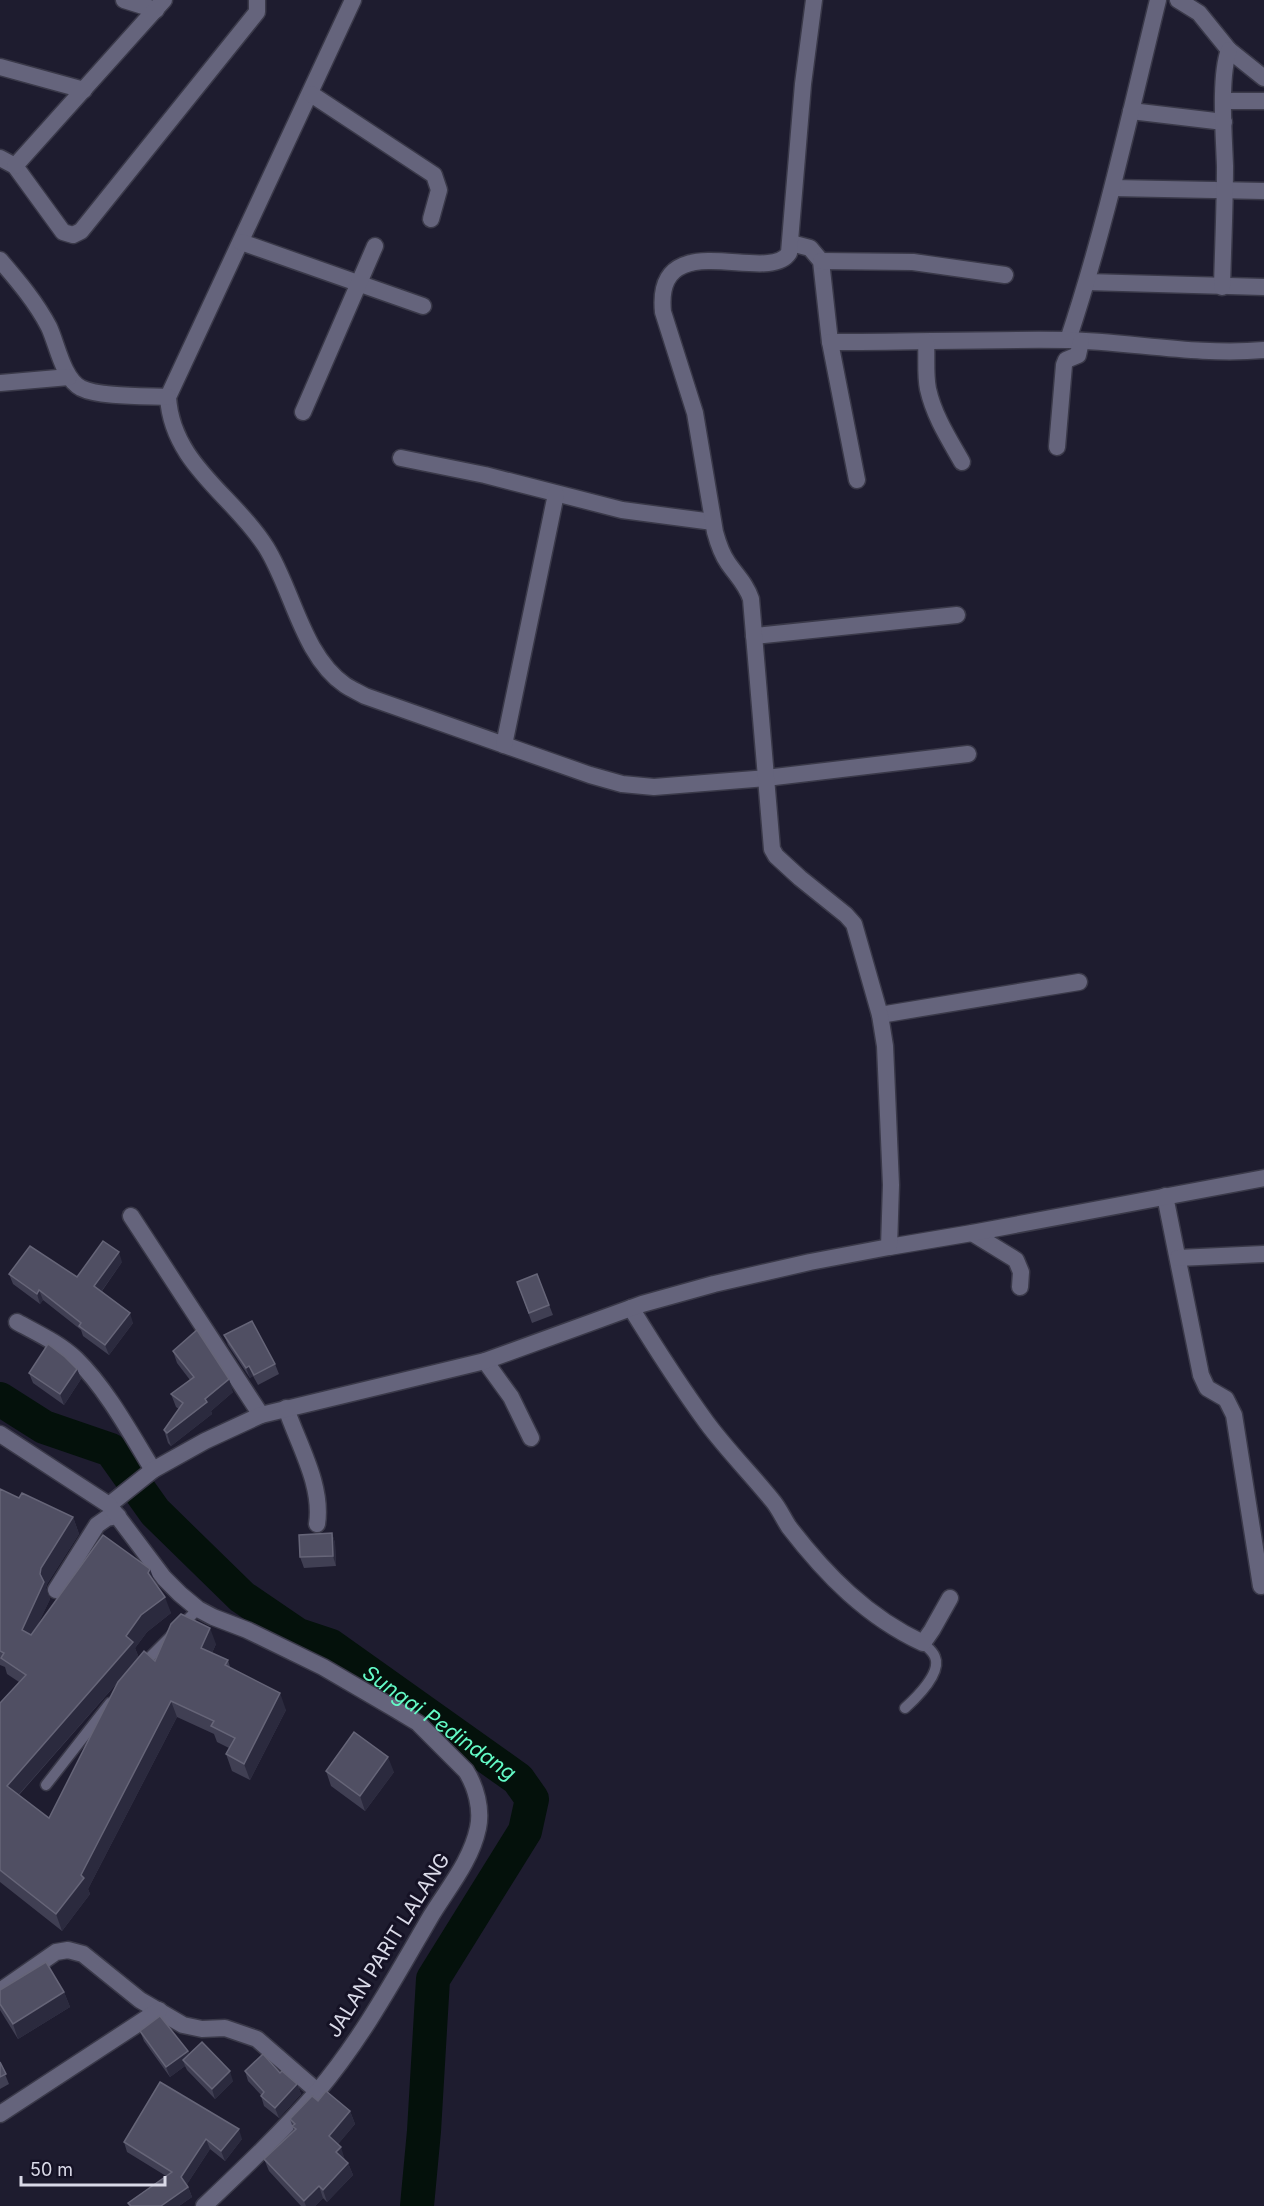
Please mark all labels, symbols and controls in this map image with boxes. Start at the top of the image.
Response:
water label: Sungai Pedindang [358,1660,521,1786]
street label: JALAN PARIT LALANG [321,1848,455,2042]
scale bar [21,2149,165,2187]
text: 50 m [30,2159,73,2180]

